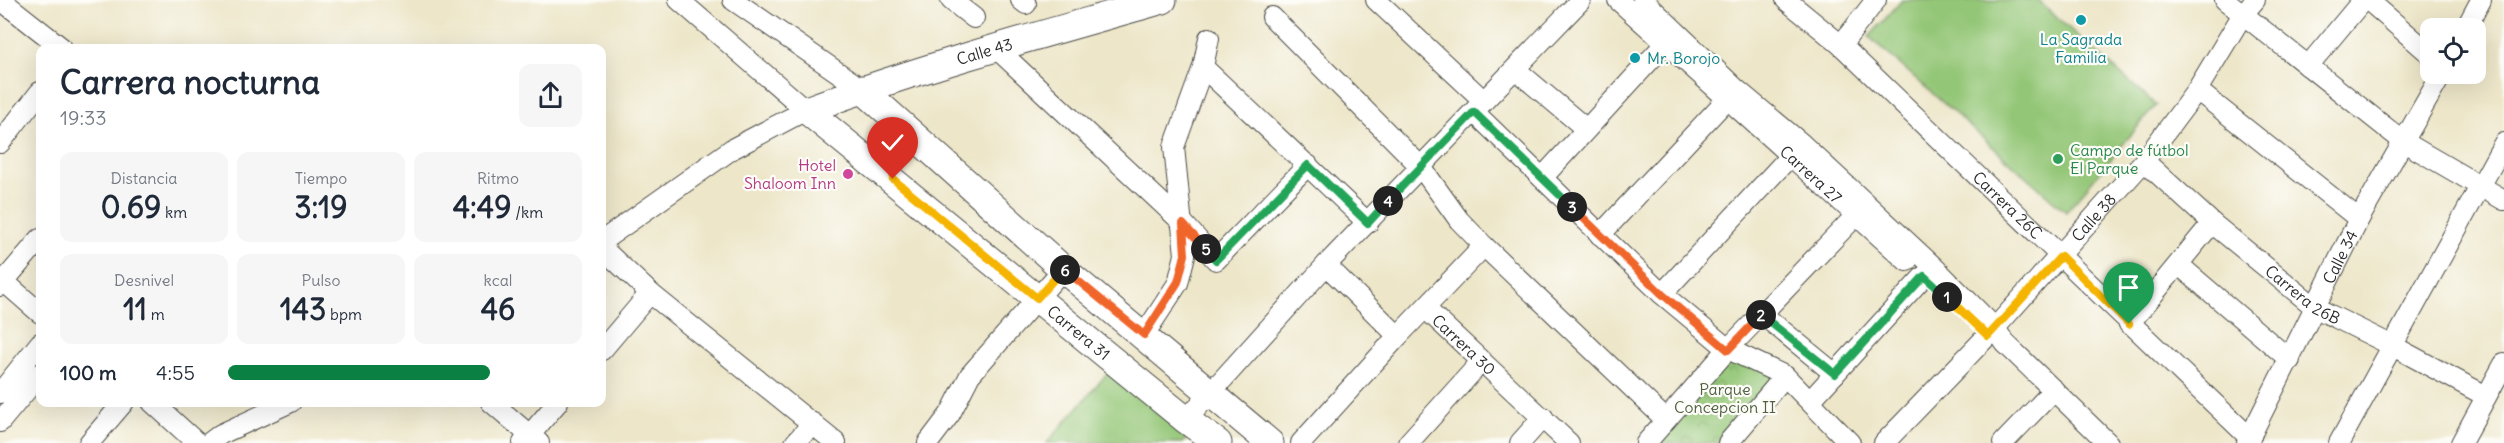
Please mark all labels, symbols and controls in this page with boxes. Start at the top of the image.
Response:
marker: La Sagrada Familia [2074,13,2088,27]
map controls [2420,18,2486,84]
button: locate [2420,18,2486,84]
place label: La Sagrada Familia [2040,29,2122,67]
street label: Calle 43 [954,34,1015,69]
place label: Mr. Borojo [1647,48,1720,68]
marker: Mr. Borojo [1628,51,1642,65]
text: Carrera nocturna [60,61,320,103]
button: share [519,64,582,127]
text: 19:33 [60,105,107,130]
pin [867,117,918,179]
icon: check [876,126,909,159]
place label: Campo de fútbol El Parque [2070,140,2189,178]
street label: Carrera 27 [1776,141,1846,207]
marker: Campo de fútbol El Parque [2051,152,2065,166]
place label: Hotel Shaloom Inn [744,155,836,193]
marker: Hotel Shaloom Inn [841,167,855,181]
street label: Carrera 26C [1969,167,2046,243]
text: Distancia [111,168,177,188]
text: Tiempo [295,168,347,188]
text: Ritmo [477,168,519,188]
pin: 4 [1373,186,1403,216]
text: 0.69 [101,188,161,226]
text: 3:19 [295,188,347,226]
text: 4:49 [453,188,511,226]
street label: Calle 38 [2067,189,2120,246]
text: 4 [1383,191,1393,211]
pin: 3 [1557,192,1587,222]
text: 3 [1567,197,1577,217]
text: km [161,202,187,222]
text: /km [511,202,543,222]
street label: Calle 34 [2318,227,2362,287]
pin: 5 [1191,234,1221,264]
text: 5 [1201,239,1211,259]
pin: 6 [1050,255,1080,285]
text: 6 [1060,260,1070,280]
street label: Carrera 26B [2261,261,2344,328]
pin [2103,262,2154,324]
text: Desnivel [114,270,174,290]
text: Pulso [302,270,340,290]
text: kcal [484,270,512,290]
icon: arrive [2112,271,2145,304]
pin: 1 [1932,282,1962,312]
text: 1 [1944,287,1950,307]
text: 11 [123,290,147,328]
text: 143 [280,290,326,328]
text: 46 [481,290,515,328]
pin: 2 [1746,300,1776,330]
street label: Carrera 31 [1043,301,1114,364]
text: m [147,304,165,324]
text: bpm [326,304,362,324]
text: 2 [1757,305,1765,325]
street label: Carrera 30 [1428,310,1500,379]
text: 100 m [60,360,117,385]
text: 4:55 [156,360,195,385]
park label: Parque Concepcion II [1674,379,1776,417]

